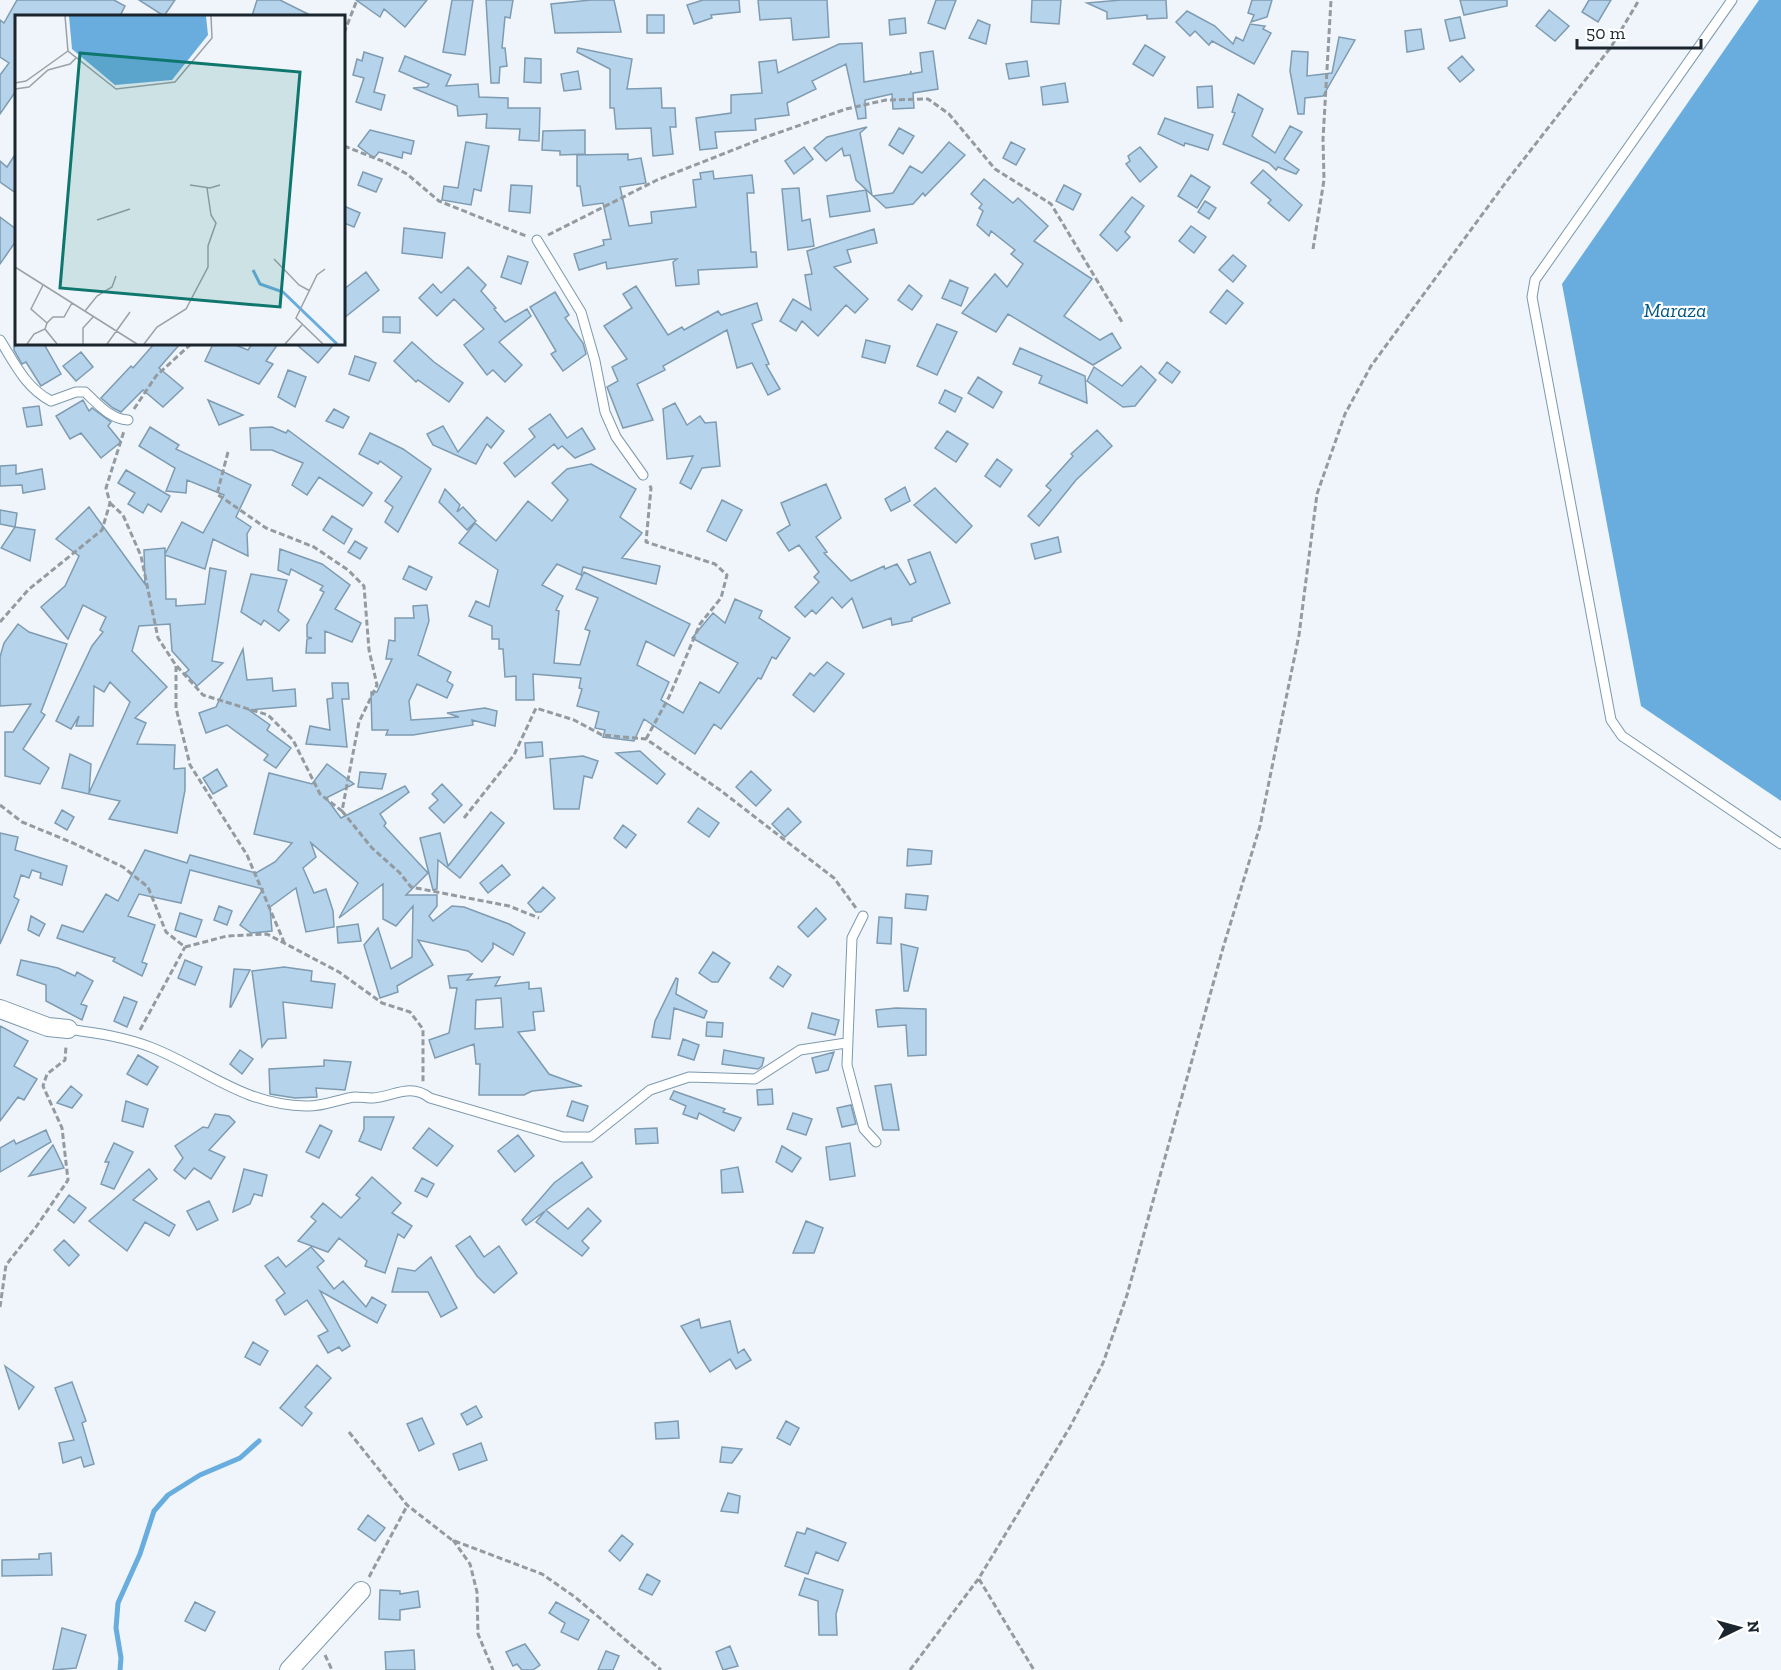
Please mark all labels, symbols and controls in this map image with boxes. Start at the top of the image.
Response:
scale bar [1577,12,1702,50]
inset map [15,15,345,345]
text: 50 m [1586,22,1626,44]
water label: Maraza [1644,298,1706,322]
north arrow [1709,1598,1769,1658]
text: N [1743,1620,1763,1634]

